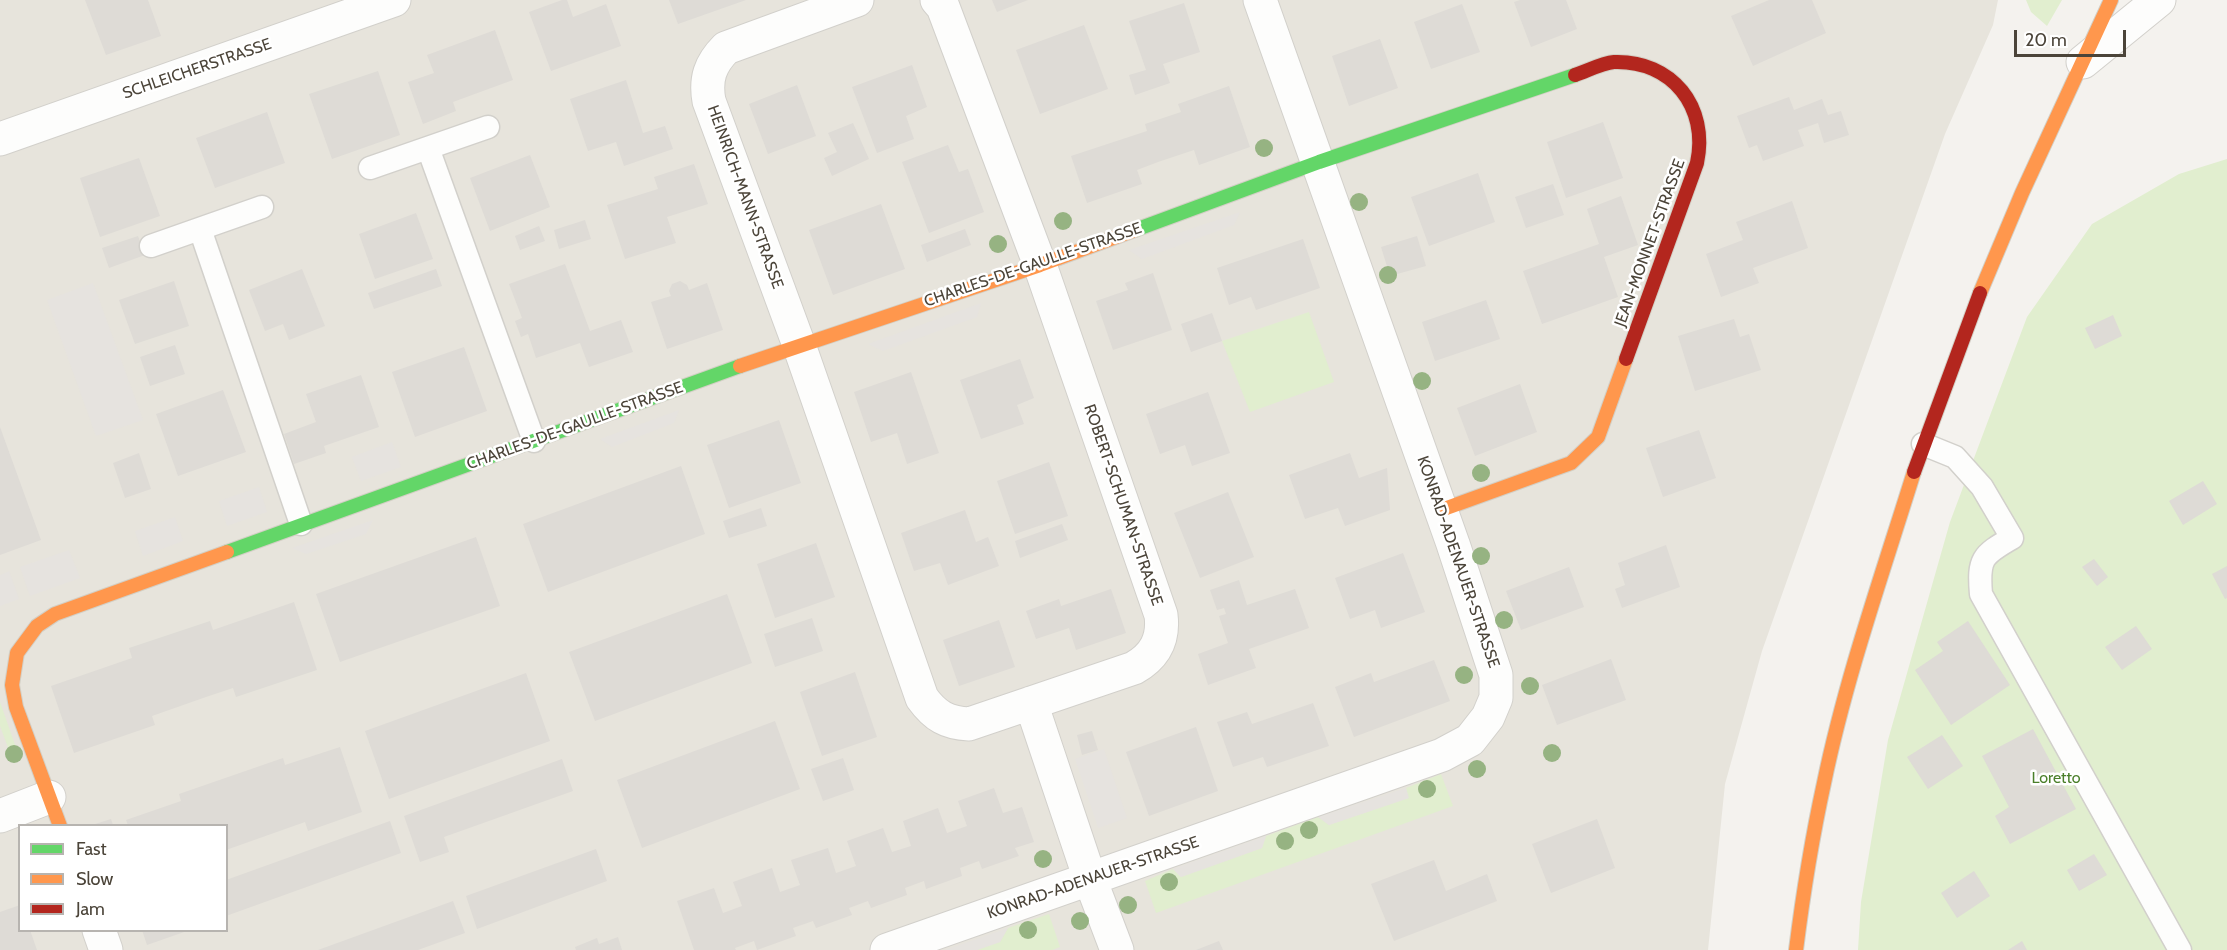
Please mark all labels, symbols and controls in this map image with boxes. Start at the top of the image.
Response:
scale bar [2017,18,2130,56]
text: 20 m [2025,29,2067,51]
street label: SCHLEICHERSTRASSE [120,35,274,103]
street label: HEINRICH-MANN-STRASSE [703,103,787,291]
street label: JEAN-MONNET-STRASSE [1611,157,1689,329]
street label: CHARLES-DE-GAULLE-STRASSE [922,219,1144,311]
street label: CHARLES-DE-GAULLE-STRASSE [464,378,686,474]
street label: ROBERT-SCHUMAN-STRASSE [1079,402,1167,608]
street label: KONRAD-ADENAUER-STRASSE [1413,453,1503,671]
park label: Loretto [2031,768,2081,788]
legend [18,824,228,932]
street label: KONRAD-ADENAUER-STRASSE [984,833,1202,923]
text: Fast [76,838,107,860]
text: Slow [76,868,113,890]
text: Jam [76,898,105,920]

